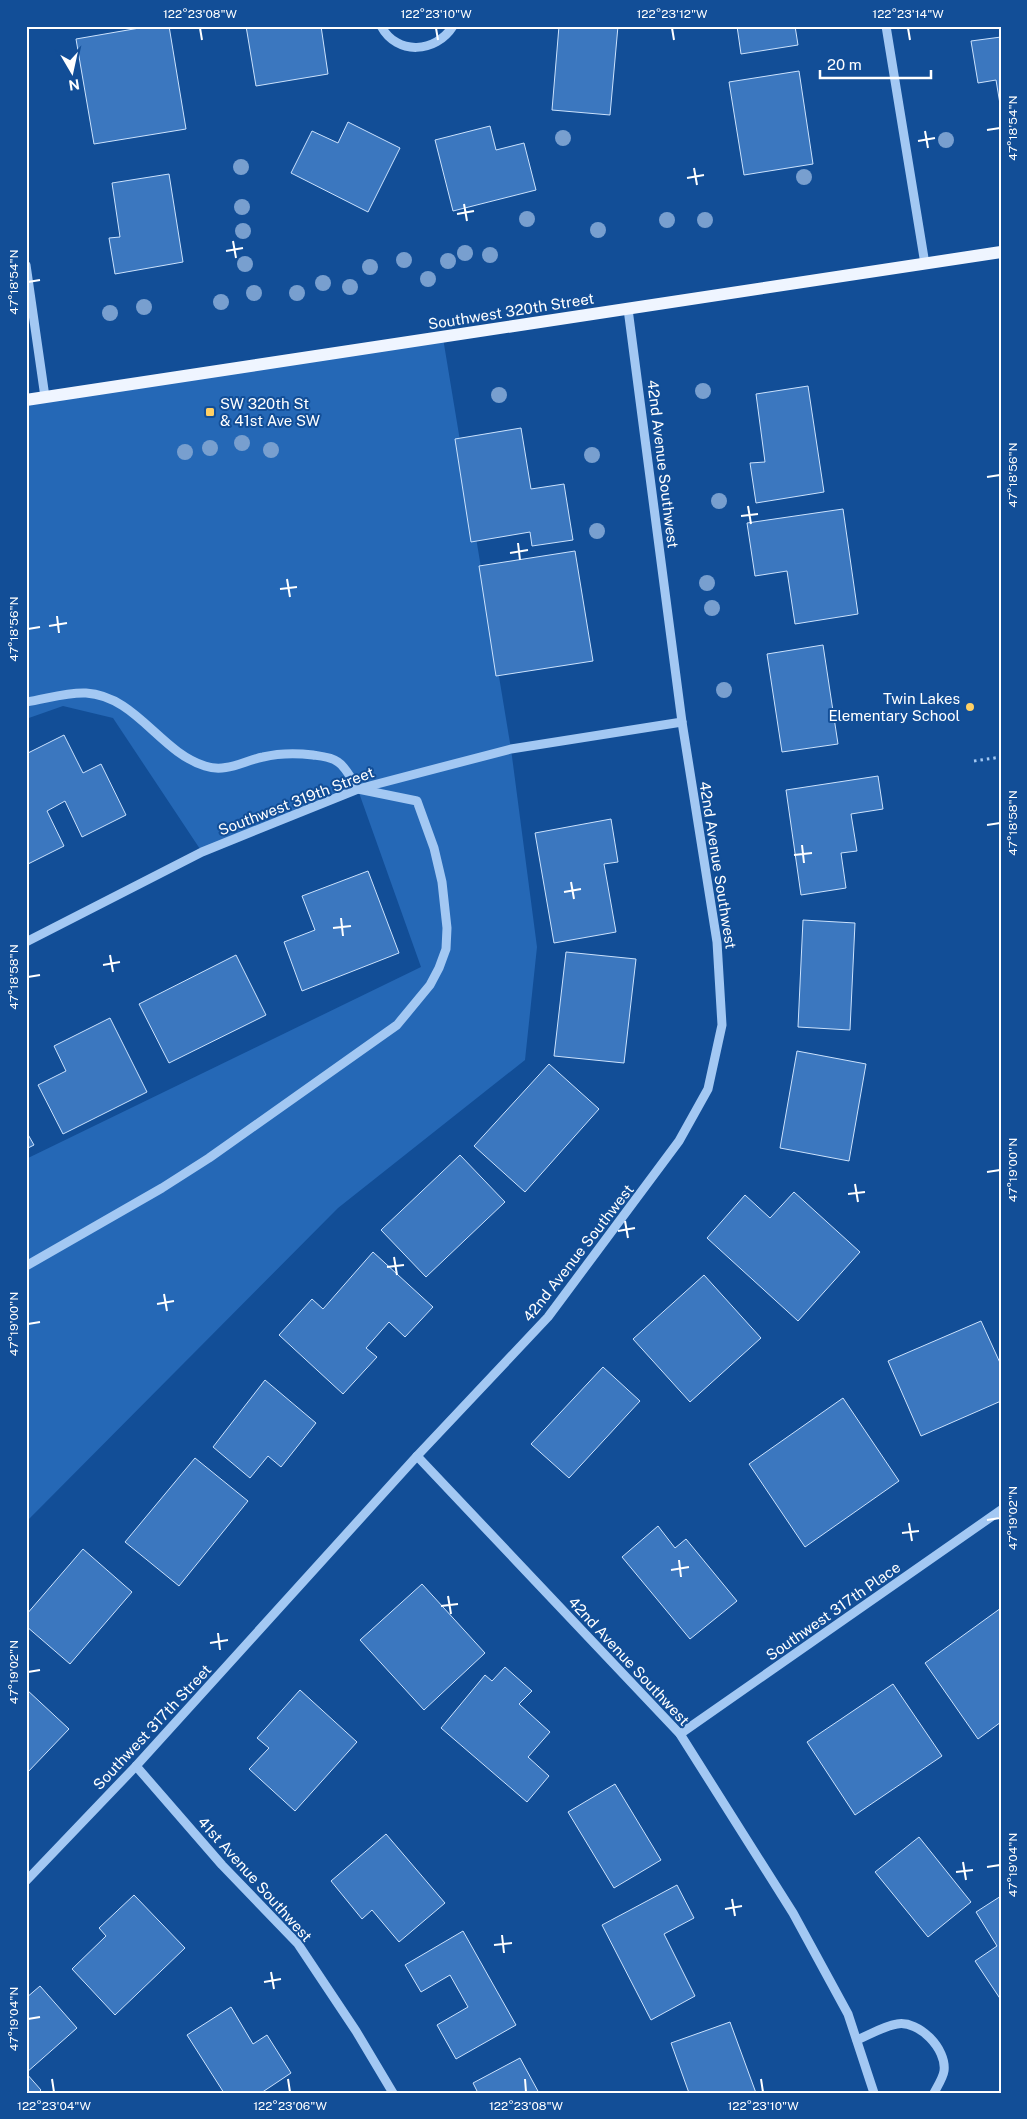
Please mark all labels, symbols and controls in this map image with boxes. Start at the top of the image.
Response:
text: 122°23'08"W [163,7,238,21]
text: 122°23'10"W [400,7,472,21]
text: 122°23'12"W [636,7,708,21]
text: 122°23'14"W [872,7,944,21]
north arrow [48,48,98,98]
scale bar [820,48,931,80]
text: 20 m [827,56,862,73]
text: N [67,76,81,94]
text: 47°18'54"N [1006,95,1020,161]
text: 47°18'54"N [7,249,21,315]
street label: Southwest 320th Street [427,289,595,333]
street label: 42nd Avenue Southwest [644,379,682,549]
place label: SW 320th St & 41st Ave SW [220,395,320,429]
marker: SW 320th St & 41st Ave SW [204,406,216,418]
text: 47°18'56"N [1006,442,1020,508]
text: 47°18'56"N [7,596,21,662]
place label: Twin Lakes Elementary School [828,690,960,724]
marker: Twin Lakes Elementary School [964,701,976,713]
street label: Southwest 319th Street [216,763,376,839]
street label: 42nd Avenue Southwest [696,780,740,950]
text: 47°18'58"N [1006,790,1020,856]
text: 47°18'58"N [7,944,21,1010]
text: 47°19'00"N [1006,1138,1020,1202]
street label: 42nd Avenue Southwest [519,1181,637,1325]
text: 47°19'00"N [7,1292,21,1356]
text: 47°19'02"N [1006,1486,1020,1550]
street label: Southwest 317th Place [763,1558,903,1664]
street label: 42nd Avenue Southwest [565,1593,693,1729]
text: 47°19'02"N [7,1640,21,1704]
street label: Southwest 317th Street [90,1661,215,1793]
street label: 41st Avenue Southwest [194,1813,316,1945]
text: 47°19'04"N [1006,1833,1020,1897]
text: 47°19'04"N [7,1987,21,2051]
text: 122°23'04"W [17,2099,91,2113]
text: 122°23'06"W [253,2099,327,2113]
text: 122°23'08"W [489,2099,564,2113]
text: 122°23'10"W [727,2099,799,2113]

